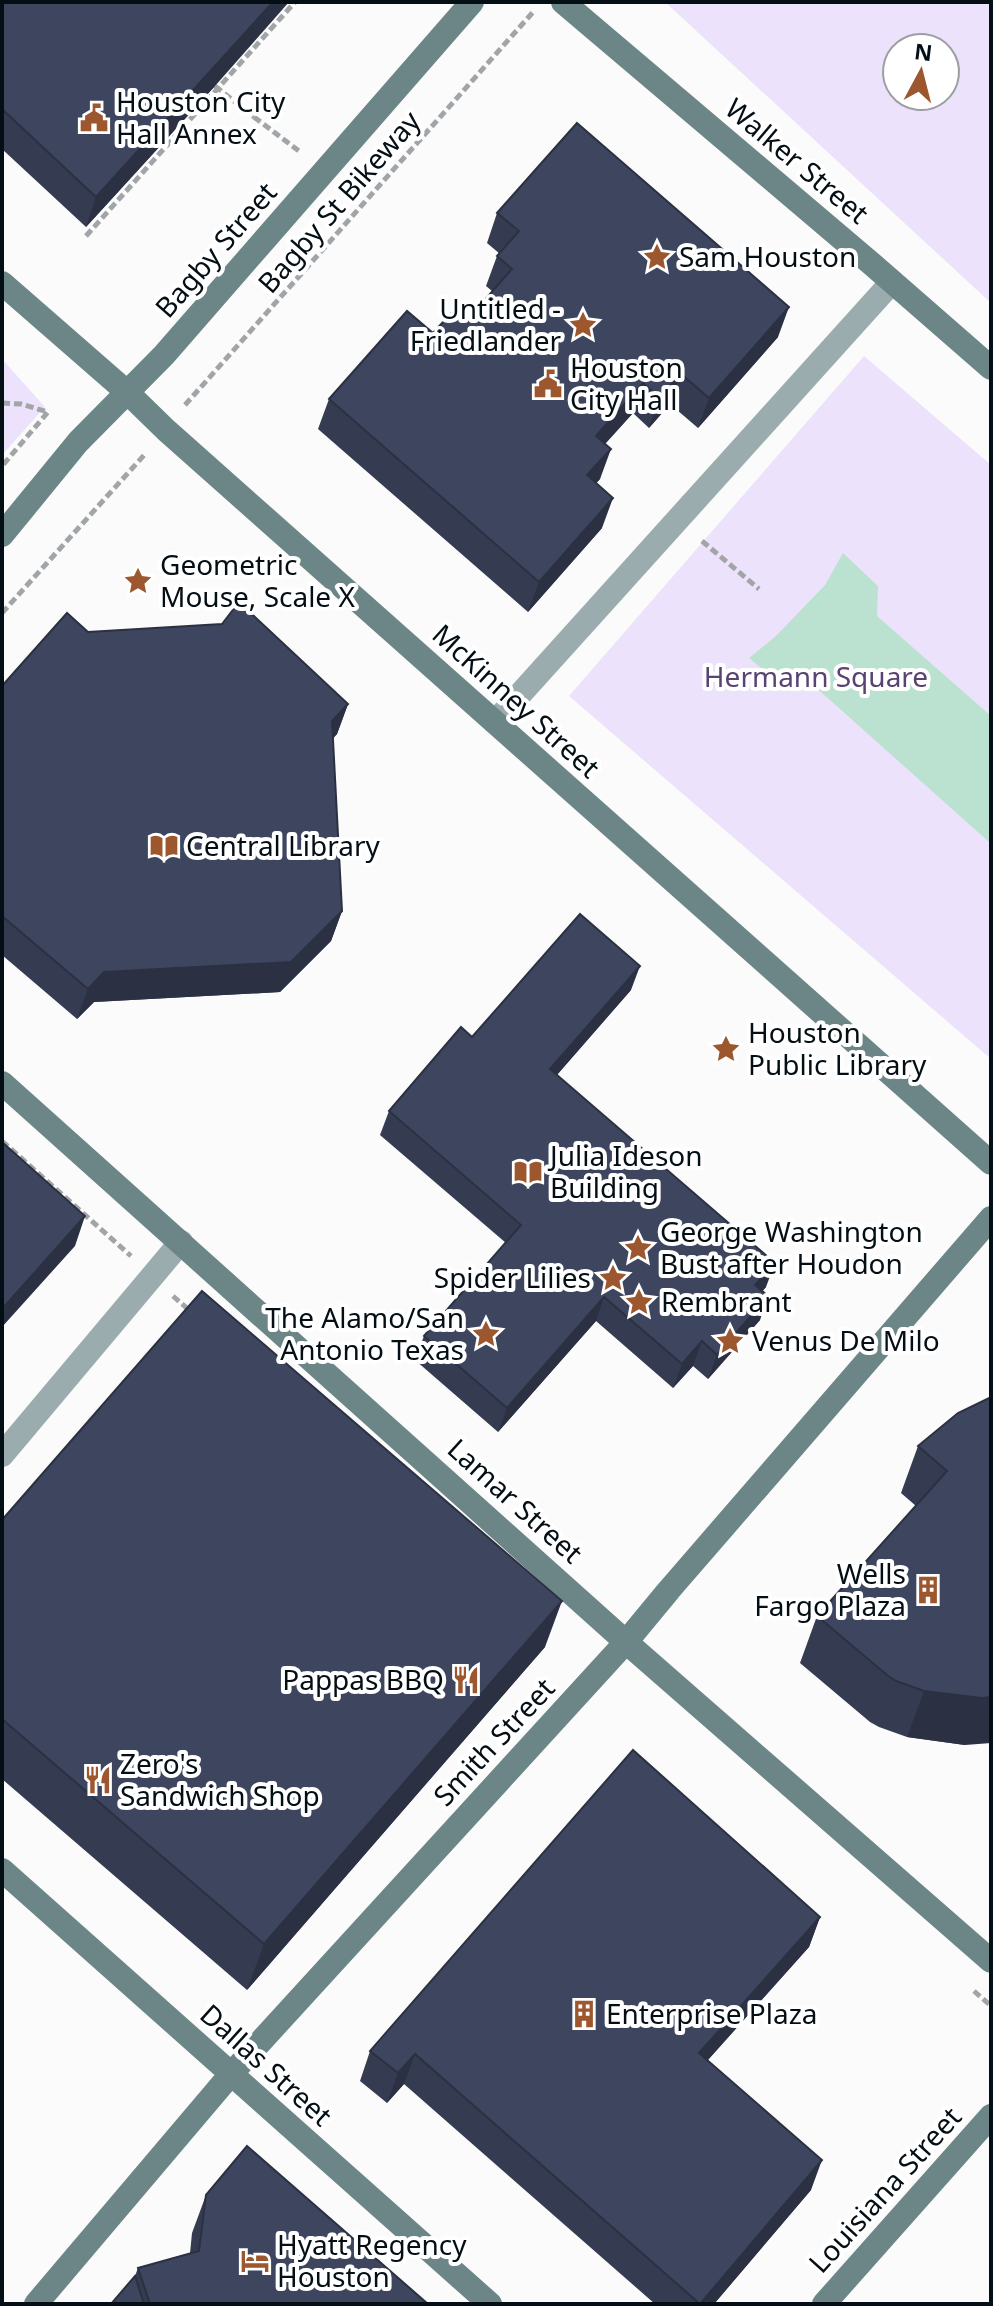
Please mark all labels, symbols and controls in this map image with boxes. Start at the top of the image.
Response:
north arrow [881,32,961,112]
text: N [913,35,934,67]
place label: Houston City Hall Annex [116,82,286,152]
street label: Walker Street [718,89,877,231]
street label: Bagby St Bikeway [249,102,428,300]
public building icon: Houston City Hall Annex [79,103,109,133]
street label: Bagby Street [146,174,285,325]
place label: Sam Houston [679,237,856,275]
place icon: Sam Houston [642,242,672,272]
place label: Untitled - Friedlander [410,289,561,359]
place icon: Untitled - Friedlander [568,310,598,340]
place label: Houston City Hall [570,348,683,418]
public building icon: Houston City Hall [533,369,563,399]
place label: Geometric Mouse, Scale X [160,545,355,615]
place icon: Geometric Mouse, Scale X [123,566,153,596]
street label: McKinney Street [425,615,609,786]
park label: Hermann Square [704,657,928,695]
place label: Central Library [186,826,381,864]
library icon: Central Library [149,831,179,861]
place label: Houston Public Library [748,1013,927,1083]
place icon: Houston Public Library [711,1034,741,1064]
place label: Julia Ideson Building [547,1136,703,1206]
library icon: Julia Ideson Building [513,1157,543,1187]
place label: George Washington Bust after Houdon [660,1212,923,1282]
place icon: George Washington Bust after Houdon [623,1233,653,1263]
place label: Spider Lilies [434,1258,591,1296]
place icon: Spider Lilies [598,1263,628,1293]
place label: Rembrant [661,1282,792,1320]
place icon: Rembrant [624,1287,654,1317]
place label: The Alamo/San Antonio Texas [265,1298,464,1368]
place icon: The Alamo/San Antonio Texas [471,1319,501,1349]
place label: Venus De Milo [752,1321,940,1359]
place icon: Venus De Milo [715,1326,745,1356]
street label: Lamar Street [440,1429,591,1571]
place label: Wells Fargo Plaza [754,1554,906,1624]
building icon: Wells Fargo Plaza [913,1575,943,1605]
place label: Pappas BBQ [282,1660,444,1698]
restaurant icon: Pappas BBQ [451,1665,481,1695]
street label: Smith Street [424,1669,562,1813]
place label: Zero's Sandwich Shop [120,1744,320,1814]
restaurant icon: Zero's Sandwich Shop [83,1765,113,1795]
place label: Enterprise Plaza [606,1994,818,2032]
street label: Dallas Street [193,1995,341,2134]
building icon: Enterprise Plaza [569,1999,599,2029]
street label: Louisiana Street [800,2098,969,2280]
place label: Hyatt Regency Houston [277,2225,467,2295]
hotel icon: Hyatt Regency Houston [240,2246,270,2276]

